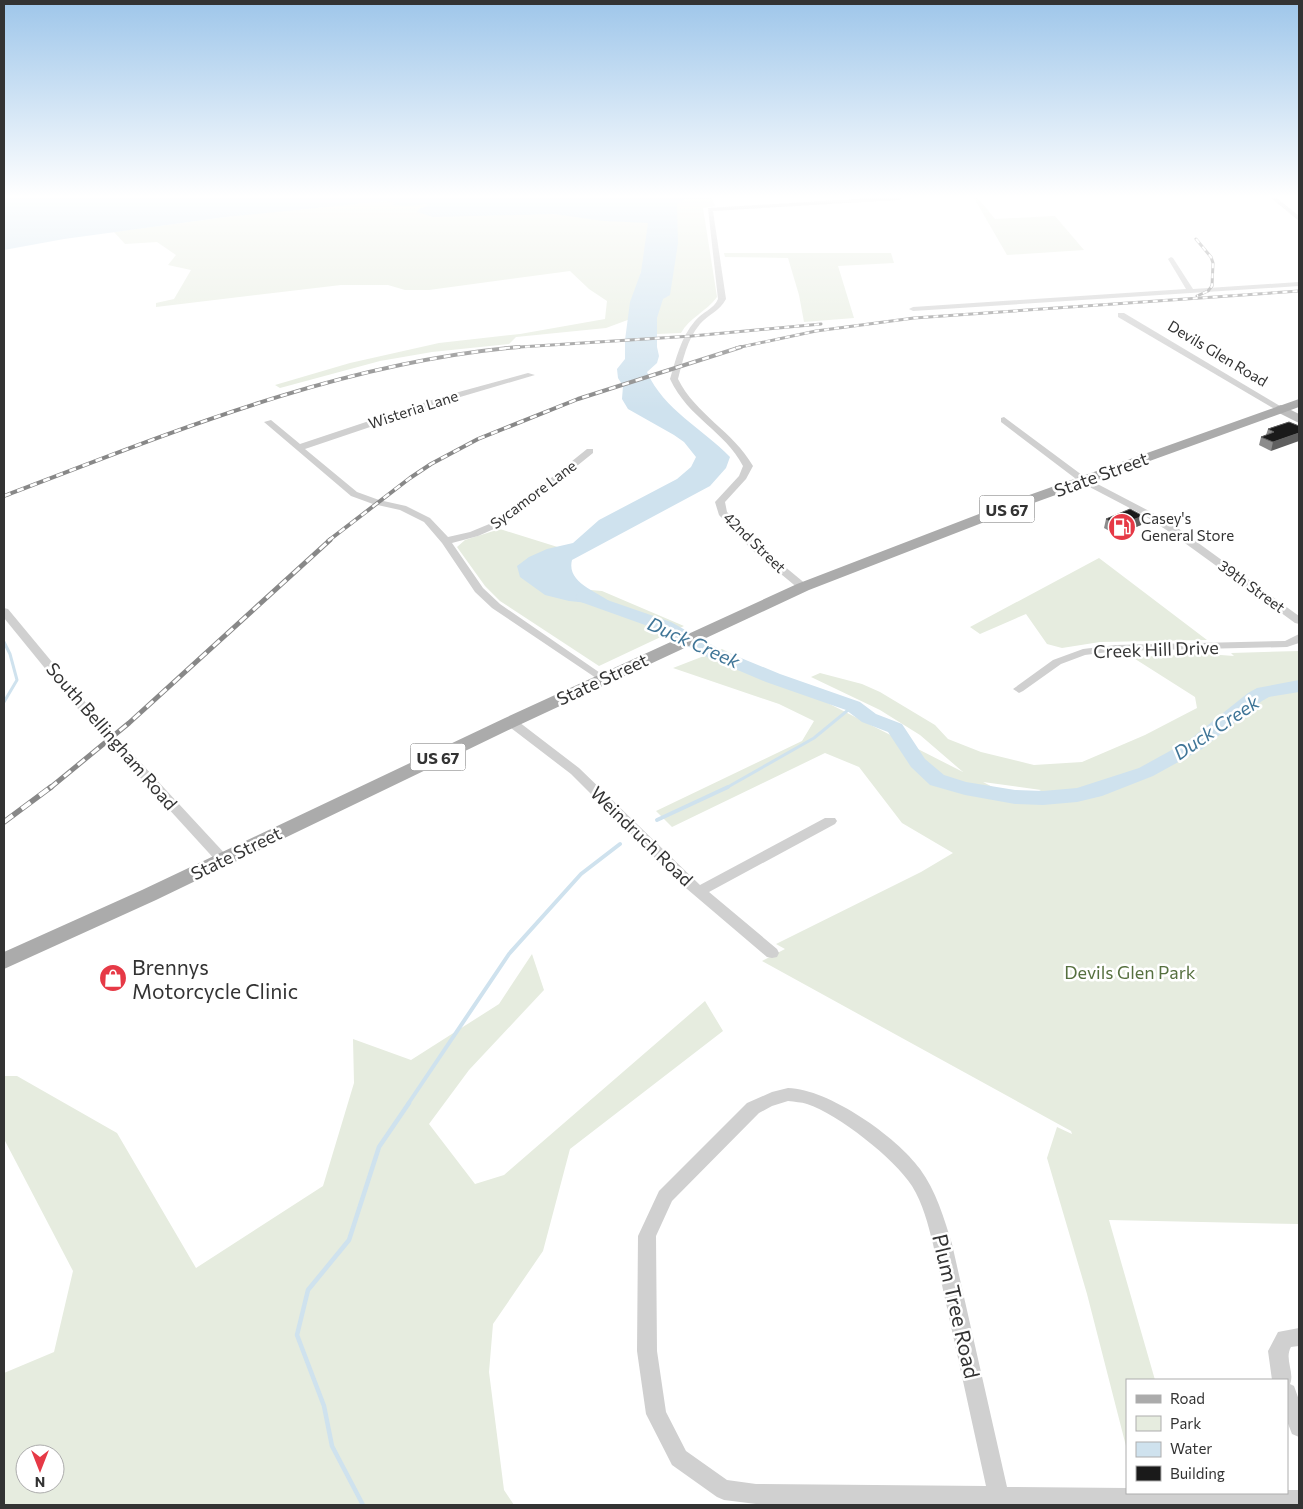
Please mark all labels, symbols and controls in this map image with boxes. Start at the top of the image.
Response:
street label: Devils Glen Road [1165,316,1271,390]
street label: Wisteria Lane [366,386,460,432]
street label: State Street [1051,447,1151,501]
street label: Sycamore Lane [487,456,580,532]
road number: US 67 [980,496,1034,522]
street label: 42nd Street [720,508,790,576]
place label: Casey's General Store [1141,509,1234,544]
fuel station icon: Casey's General Store [1107,512,1137,542]
street label: 39th Street [1215,556,1289,616]
water label: Duck Creek [644,611,744,673]
street label: Creek Hill Drive [1093,636,1219,662]
street label: State Street [553,648,651,710]
street label: South Bellingham Road [42,658,182,814]
water label: Duck Creek [1169,690,1264,764]
road number: US 67 [410,744,466,770]
street label: Weindruch Road [586,782,698,890]
street label: State Street [187,822,285,884]
place label: Brennys Motorcycle Clinic [132,954,298,1003]
park label: Devils Glen Park [1064,961,1196,983]
shop icon: Brennys Motorcycle Clinic [98,963,128,993]
street label: Plum Tree Road [928,1231,986,1381]
legend [1126,1379,1288,1494]
text: Road [1170,1389,1205,1407]
text: Park [1170,1414,1201,1432]
text: Water [1170,1439,1212,1457]
north arrow [15,1444,65,1494]
text: Building [1170,1464,1225,1482]
text: N [35,1474,45,1491]

